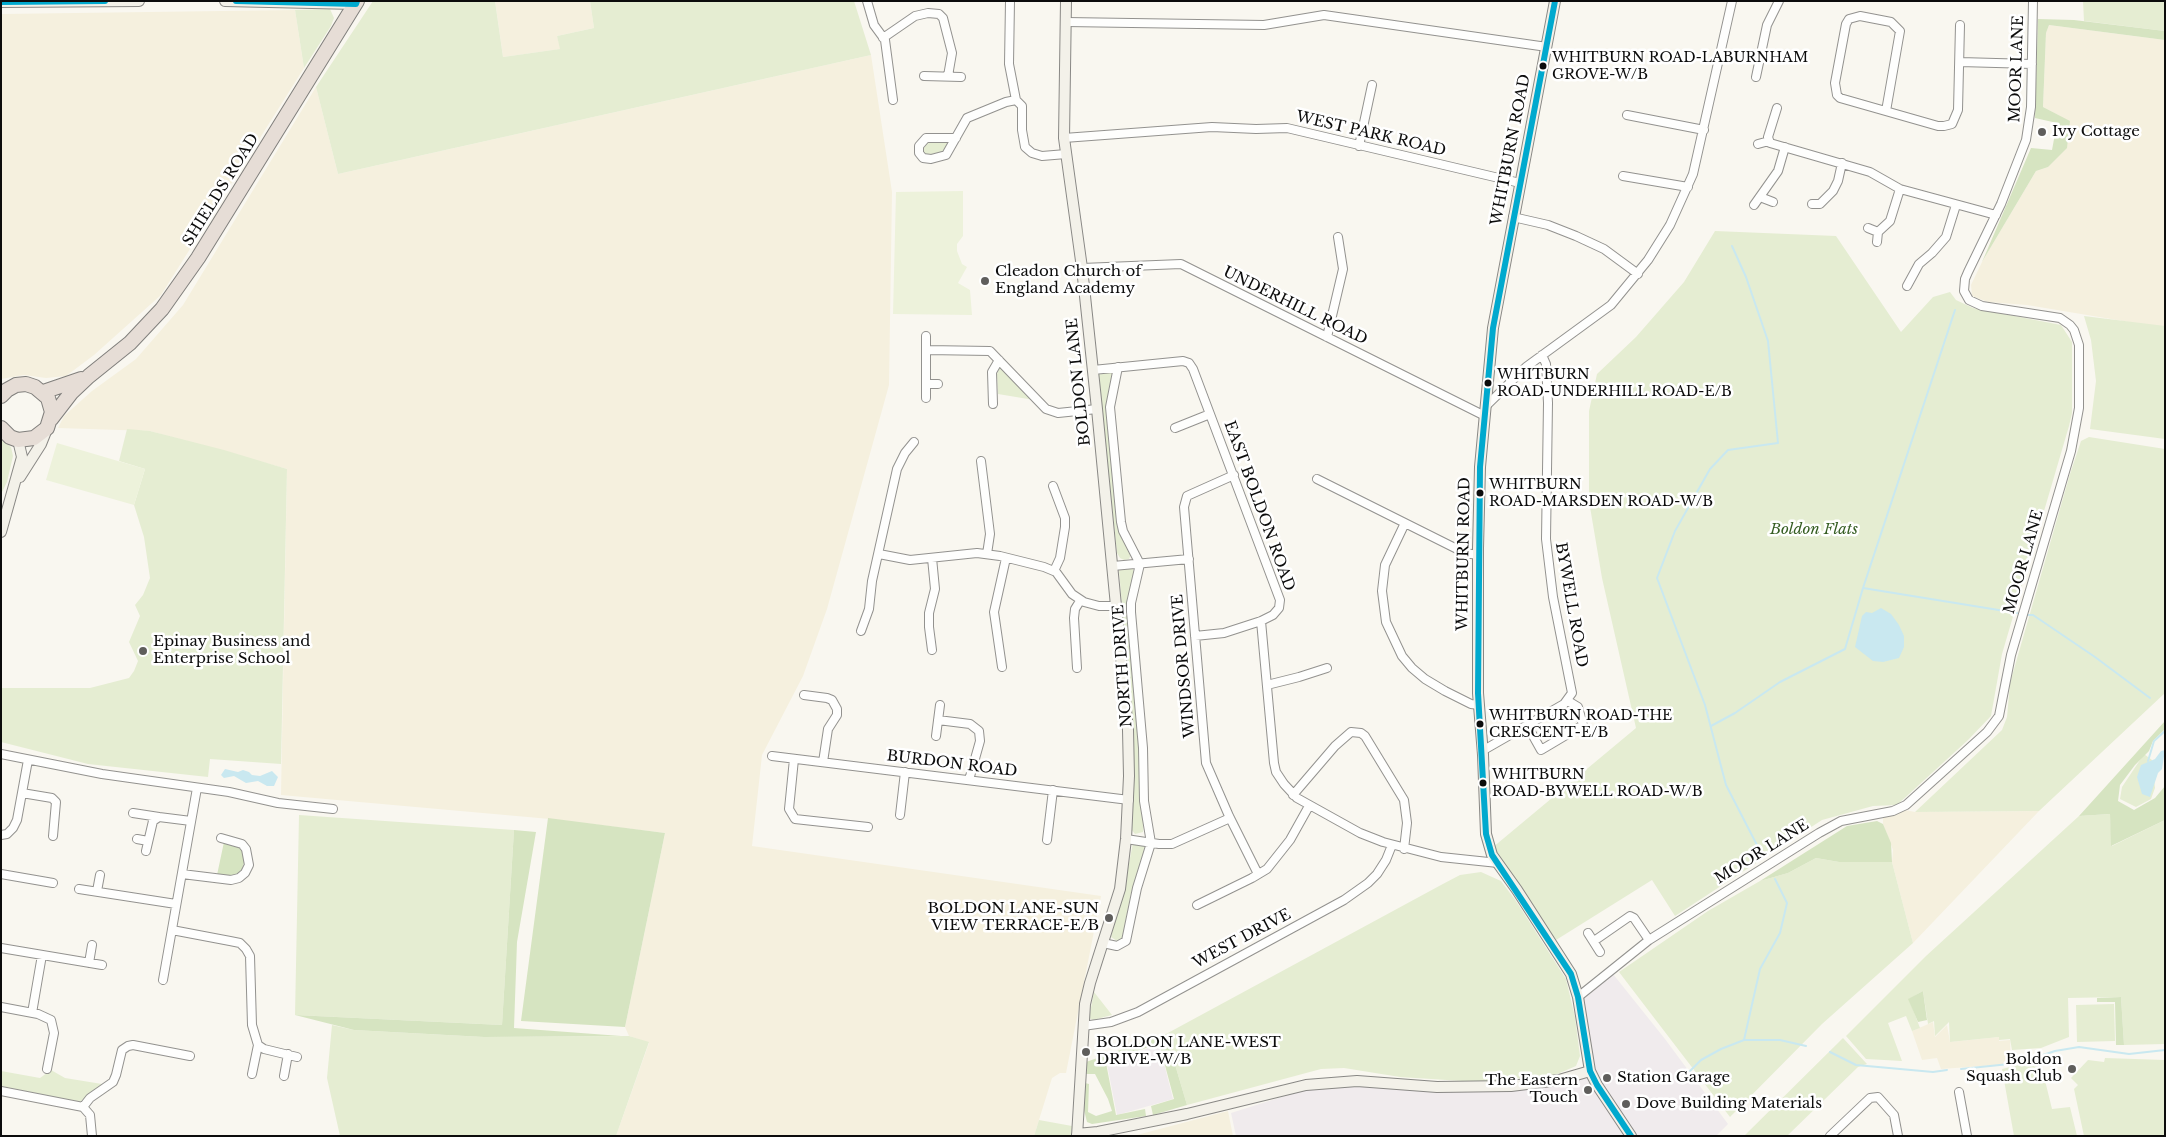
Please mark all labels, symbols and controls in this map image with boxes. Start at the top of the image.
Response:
street label: MOOR LANE [2006,15,2028,123]
place label: WHITBURN ROAD-LABURNHAM GROVE-W/B [1552,50,1808,82]
marker: WHITBURN ROAD-LABURNHAM GROVE-W/B [1538,61,1548,71]
street label: WHITBURN ROAD [1487,73,1535,227]
street label: WEST PARK ROAD [1294,108,1448,160]
place label: Ivy Cottage [2052,123,2140,141]
marker: Ivy Cottage [2036,126,2048,138]
street label: SHIELDS ROAD [179,131,263,249]
place label: Cleadon Church of England Academy [995,263,1141,298]
street label: UNDERHILL ROAD [1220,263,1370,349]
marker: Cleadon Church of England Academy [979,275,991,287]
street label: BOLDON LANE [1063,317,1095,447]
place label: WHITBURN ROAD-UNDERHILL ROAD-E/B [1497,367,1732,400]
marker: WHITBURN ROAD-UNDERHILL ROAD-E/B [1483,378,1493,388]
street label: EAST BOLDON ROAD [1220,418,1298,594]
street label: WHITBURN ROAD [1454,477,1474,631]
place label: WHITBURN ROAD-MARSDEN ROAD-W/B [1489,477,1713,510]
marker: WHITBURN ROAD-MARSDEN ROAD-W/B [1475,488,1485,498]
street label: MOOR LANE [2001,508,2047,616]
park label: Boldon Flats [1770,521,1858,539]
street label: BYWELL ROAD [1551,541,1591,669]
street label: WINDSOR DRIVE [1169,593,1199,739]
street label: NORTH DRIVE [1110,604,1136,728]
place label: Epinay Business and Enterprise School [153,633,310,668]
marker: Epinay Business and Enterprise School [137,645,149,657]
place label: WHITBURN ROAD-THE CRESCENT-E/B [1489,708,1672,740]
marker: WHITBURN ROAD-THE CRESCENT-E/B [1475,719,1485,729]
street label: BURDON ROAD [886,747,1018,781]
place label: WHITBURN ROAD-BYWELL ROAD-W/B [1492,767,1702,800]
marker: WHITBURN ROAD-BYWELL ROAD-W/B [1478,778,1488,788]
street label: MOOR LANE [1712,816,1812,888]
place label: BOLDON LANE-SUN VIEW TERRACE-E/B [928,900,1099,935]
street label: WEST DRIVE [1190,906,1294,972]
marker: BOLDON LANE-SUN VIEW TERRACE-E/B [1103,912,1115,924]
place label: BOLDON LANE-WEST DRIVE-W/B [1096,1034,1281,1069]
marker: BOLDON LANE-WEST DRIVE-W/B [1080,1046,1092,1058]
place label: Boldon Squash Club [1966,1051,2062,1086]
marker: Boldon Squash Club [2066,1063,2078,1075]
place label: Station Garage [1617,1069,1730,1087]
place label: The Eastern Touch [1485,1072,1578,1107]
marker: Station Garage [1601,1072,1613,1084]
marker: The Eastern Touch [1582,1084,1594,1096]
place label: Dove Building Materials [1636,1095,1822,1113]
marker: Dove Building Materials [1620,1098,1632,1110]

